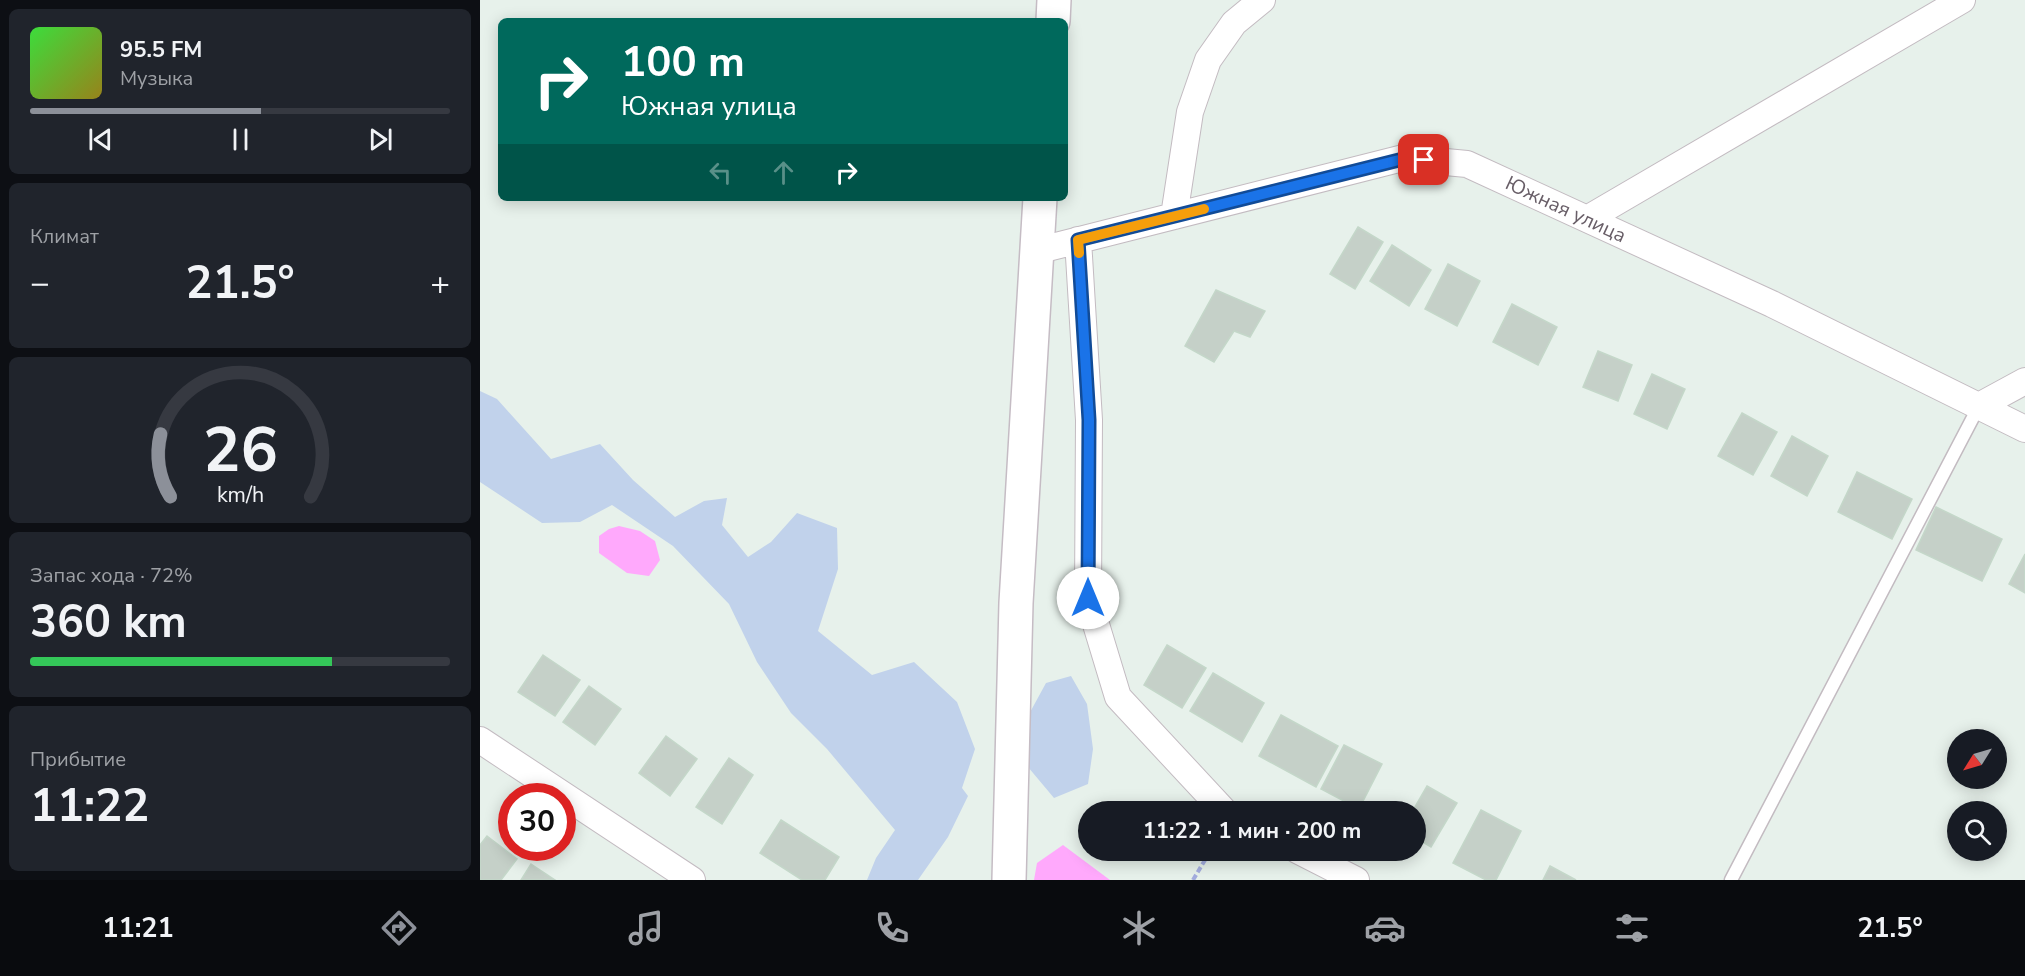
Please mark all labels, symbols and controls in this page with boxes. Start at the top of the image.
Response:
text: 100 m [621,34,745,91]
text: 95.5 FM [120,35,202,65]
icon: right [522,42,600,120]
text: Музыка [120,65,193,92]
text: Южная улица [621,88,797,125]
icon: previous [84,123,117,156]
icon: pause [224,123,257,156]
icon: next [364,123,397,156]
pin [1398,134,1449,185]
icon: arrive [1407,143,1440,176]
icon: left [704,156,737,189]
icon: ahead [767,156,800,189]
icon: right [830,156,863,189]
street label: Южная улица [1501,170,1630,249]
text: Климат [30,223,99,250]
text: 21.5° [185,253,295,314]
text: − [30,261,50,306]
text: + [430,261,450,306]
text: 26 [203,408,277,493]
text: km/h [216,480,264,510]
text: Запас хода · 72% [30,562,193,589]
position arrow [1056,566,1120,630]
text: 360 km [30,592,187,653]
north arrow [1947,729,2007,789]
map controls [1947,729,2007,861]
text: Прибытие [30,746,126,773]
text: 11:22 [30,776,149,837]
speed limit sign: 30 [498,783,576,861]
button: search [1947,801,2007,861]
text: 11:22 · 1 мин · 200 m [1143,816,1361,846]
icon: directions [378,907,420,949]
icon: music [625,907,667,949]
icon: phone [871,907,913,949]
icon: climate [1118,907,1160,949]
icon: car [1364,907,1406,949]
icon: filters [1611,907,1653,949]
text: 11:21 [102,910,174,947]
text: 21.5° [1857,910,1923,947]

